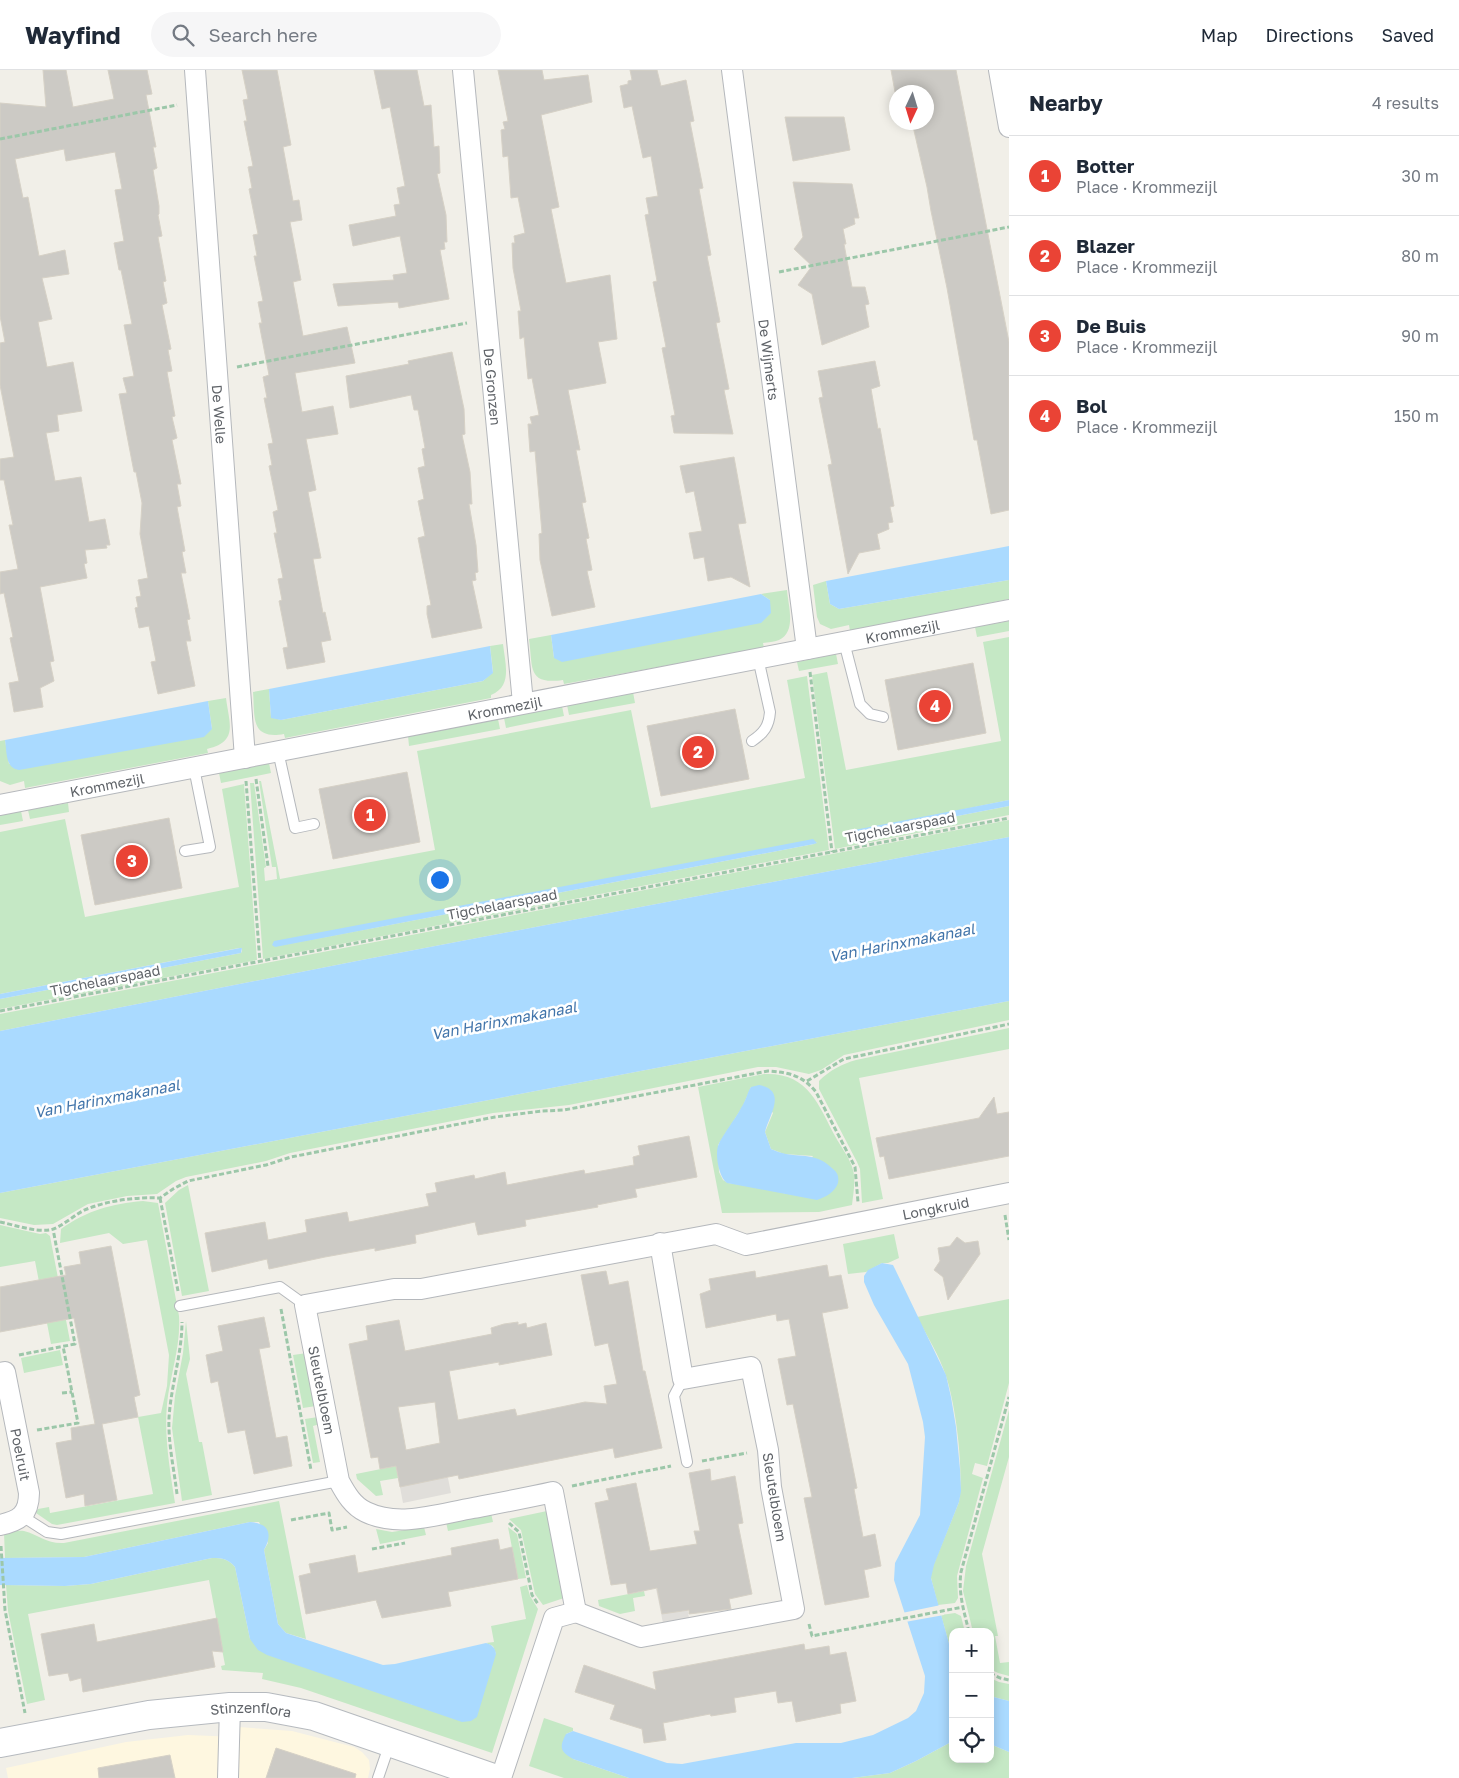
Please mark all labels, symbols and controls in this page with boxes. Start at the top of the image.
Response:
search box [151,12,501,57]
text: Wayfind [25,20,121,49]
icon: search [169,21,197,49]
text: Search here [209,23,317,46]
text: Map [1201,24,1237,46]
text: Directions [1265,24,1353,46]
text: Saved [1381,24,1434,46]
north arrow [889,85,934,130]
text: Nearby [1029,90,1103,116]
text: 4 results [1372,93,1439,113]
text: Botter [1076,154,1134,177]
text: 1 [1041,166,1049,186]
text: 30 m [1402,166,1439,186]
text: Place · Krommezijl [1076,177,1218,197]
text: Blazer [1076,234,1135,257]
text: 2 [1040,246,1050,266]
text: 80 m [1401,246,1439,266]
text: Place · Krommezijl [1076,257,1218,277]
text: De Buis [1076,314,1146,337]
street label: De Wijmerts [756,318,783,401]
text: 3 [1040,326,1050,346]
text: 90 m [1401,326,1439,346]
text: Place · Krommezijl [1076,337,1218,357]
street label: De Gronzen [481,347,505,426]
street label: De Welle [209,384,231,444]
text: Bol [1076,394,1107,417]
text: 4 [1040,406,1050,426]
text: 150 m [1394,406,1439,426]
text: Place · Krommezijl [1076,417,1218,437]
street label: Krommezijl [864,615,941,646]
pin: 4 [919,687,951,725]
street label: Krommezijl [466,692,543,723]
pin: 2 [682,733,714,771]
street label: Krommezijl [68,769,146,800]
pin: 1 [354,796,386,834]
street label: Tigchelaarspaad [844,808,956,846]
pin: 3 [116,842,148,880]
your location [427,867,453,893]
street label: Tigchelaarspaad [446,885,558,923]
water label: Van Harinxmakanaal [828,919,977,965]
street label: Tigchelaarspaad [49,961,161,999]
water label: Van Harinxmakanaal [430,997,579,1043]
water label: Van Harinxmakanaal [33,1075,182,1121]
street label: Longkruid [901,1193,970,1222]
street label: Sleutelbloem [305,1344,339,1436]
street label: Poelruit [8,1426,35,1482]
street label: Sleutelbloem [760,1451,790,1543]
map controls [949,1628,994,1763]
button: + [949,1628,994,1673]
button: − [949,1673,994,1718]
street label: Stinzenflora [209,1699,293,1720]
button: locate [949,1718,994,1763]

